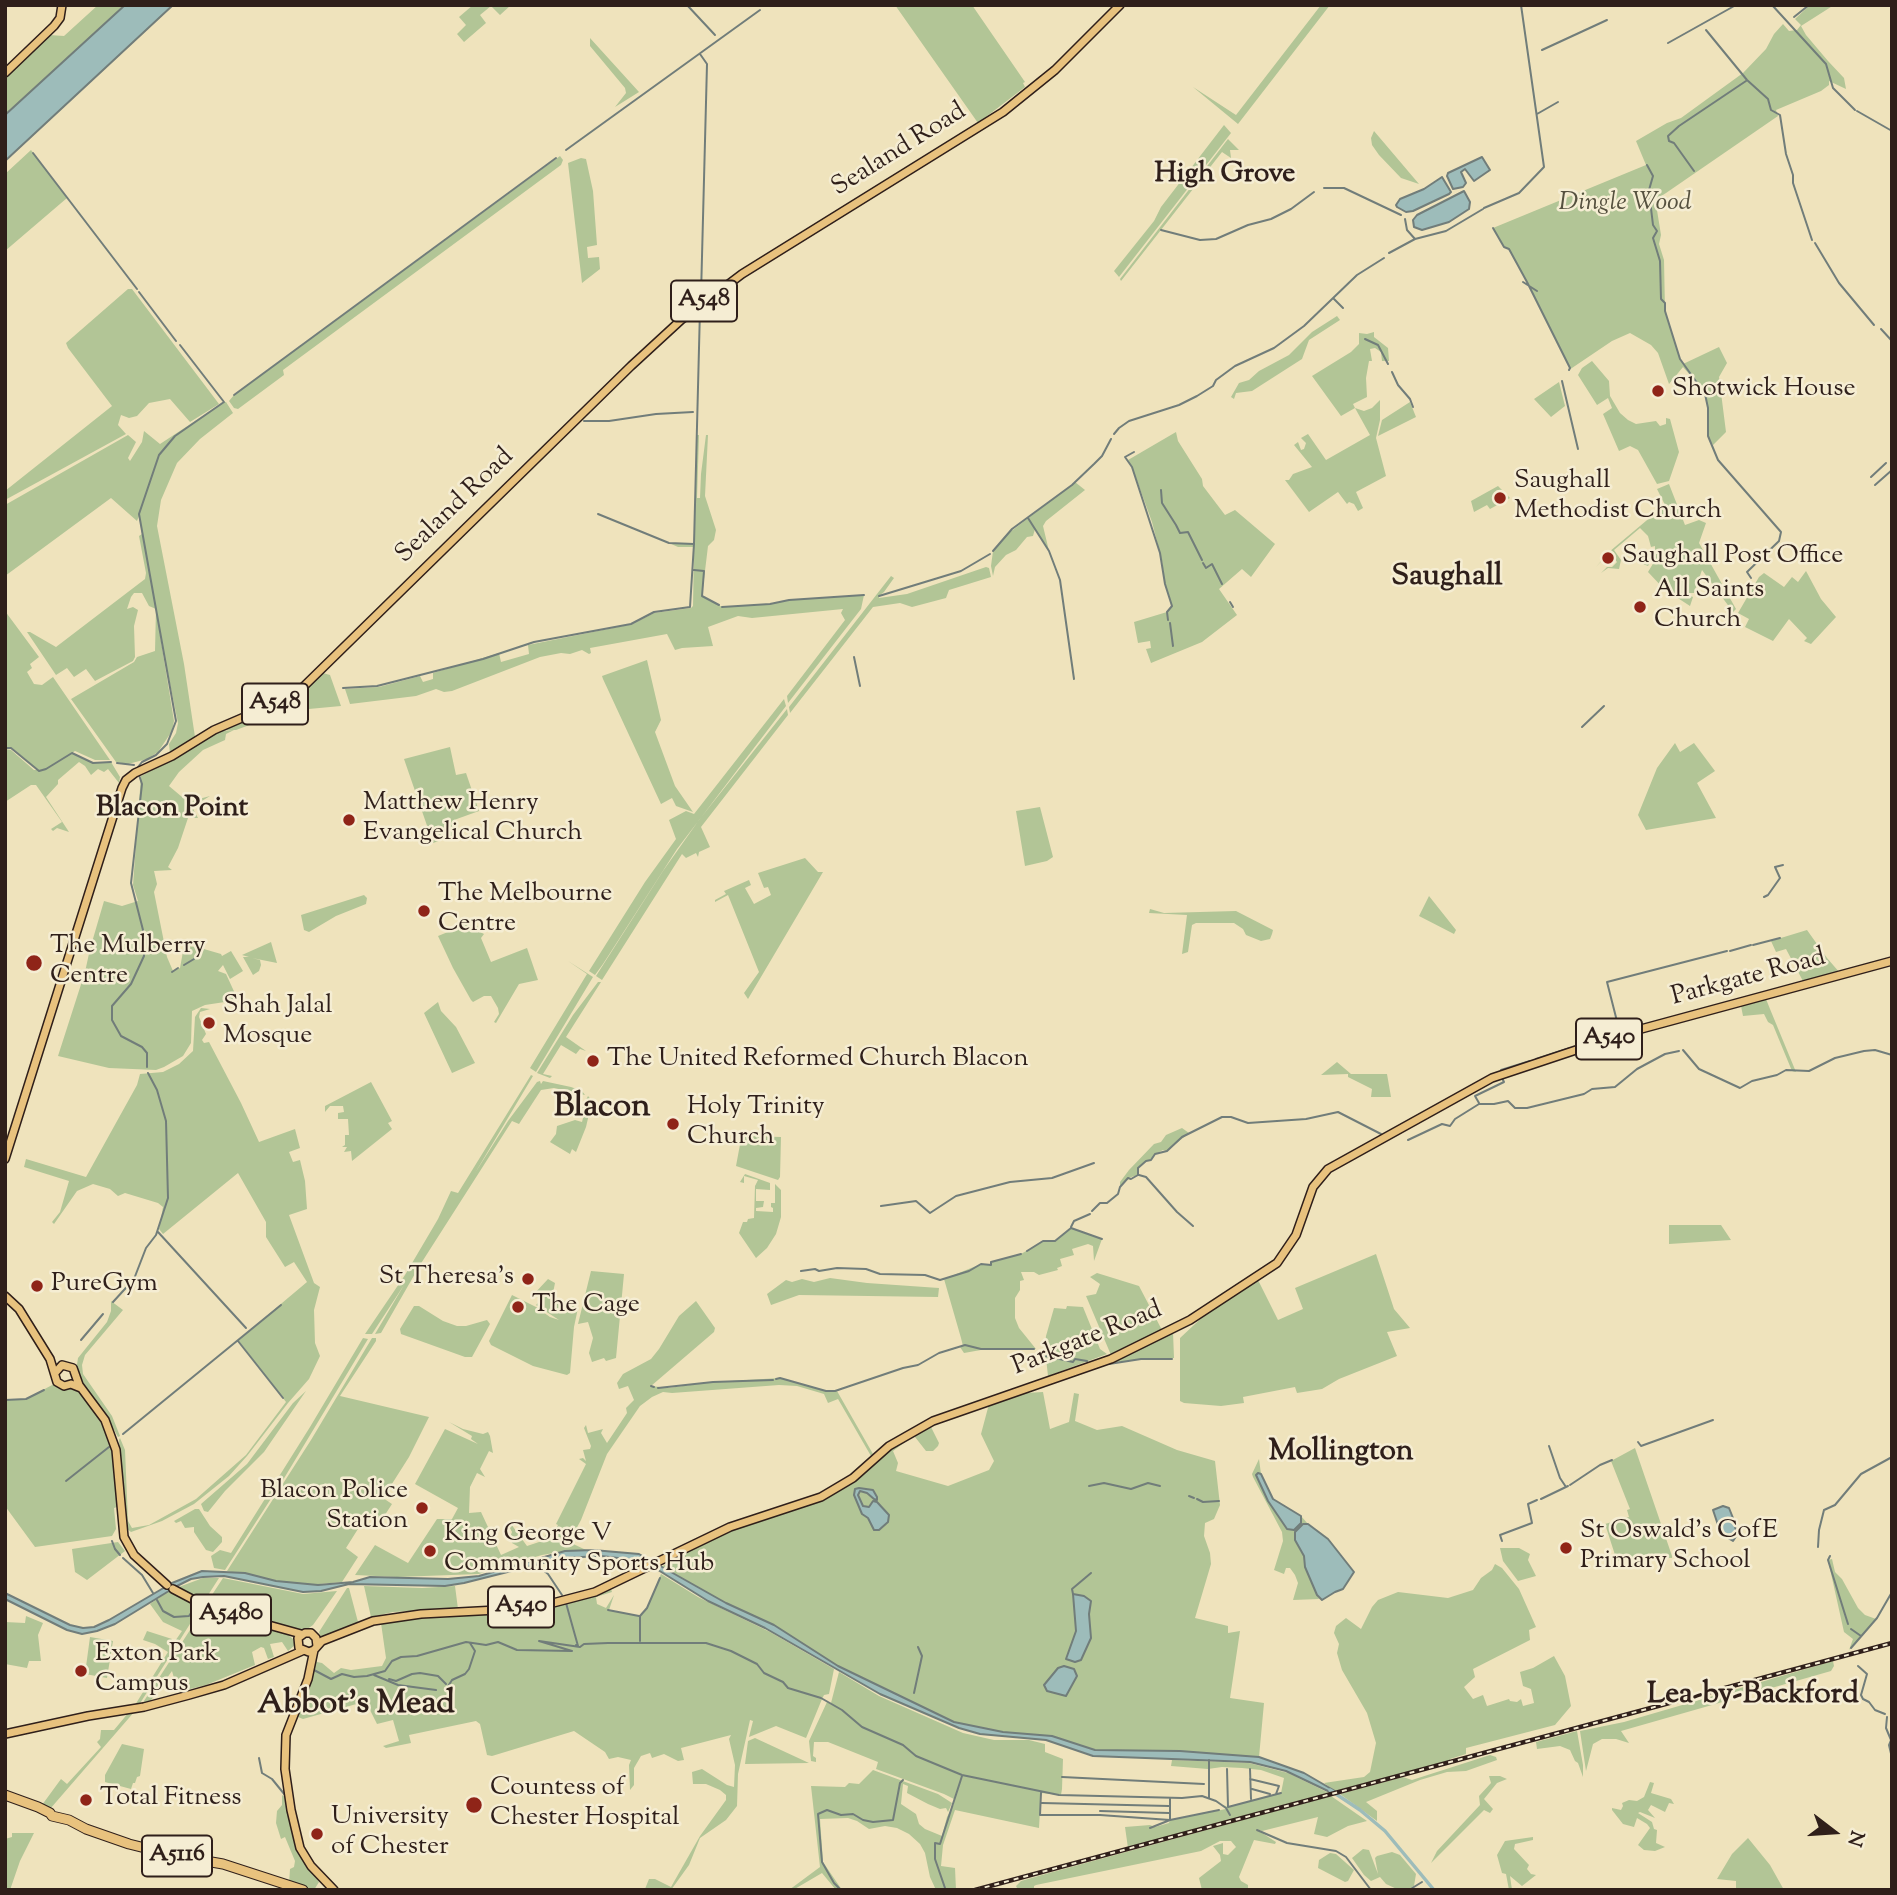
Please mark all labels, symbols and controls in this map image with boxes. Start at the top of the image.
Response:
street label: Sealand Road [827,97,973,205]
district label: High Grove [1155,159,1295,193]
park label: Dingle Wood [1558,189,1692,221]
road number: A548 [671,280,737,322]
place label: Shotwick House [1672,375,1856,407]
marker: Shotwick House [1650,383,1666,399]
street label: Sealand Road [390,443,522,571]
place label: Saughall Methodist Church [1514,467,1722,528]
marker: Saughall Methodist Church [1492,490,1508,506]
place label: Saughall Post Office [1622,542,1843,574]
marker: Saughall Post Office [1600,550,1616,566]
district label: Saughall [1391,561,1503,597]
place label: All Saints Church [1654,576,1764,638]
marker: All Saints Church [1632,599,1648,615]
road number: A548 [242,684,308,724]
place label: Matthew Henry Evangelical Church [363,789,583,850]
district label: Blacon Point [96,793,248,827]
marker: Matthew Henry Evangelical Church [341,812,357,828]
place label: The Melbourne Centre [438,880,612,942]
marker: The Melbourne Centre [416,903,432,919]
place label: The Mulberry Centre [50,932,206,993]
street label: Parkgate Road [1668,943,1830,1015]
marker: The Mulberry Centre [24,953,44,973]
place label: Shah Jalal Mosque [223,992,333,1054]
marker: Shah Jalal Mosque [201,1015,217,1031]
road number: A540 [1576,1018,1642,1059]
place label: The United Reformed Church Blacon [607,1045,1029,1077]
marker: The United Reformed Church Blacon [585,1053,601,1069]
district label: Blacon [553,1089,651,1129]
place label: Holy Trinity Church [687,1093,825,1154]
marker: Holy Trinity Church [665,1116,681,1132]
place label: St Theresa's [379,1263,514,1295]
place label: PureGym [51,1270,158,1302]
marker: St Theresa's [520,1271,536,1287]
marker: PureGym [29,1278,45,1294]
place label: The Cage [532,1291,640,1323]
street label: Parkgate Road [1009,1296,1167,1384]
marker: The Cage [510,1299,526,1315]
district label: Mollington [1268,1436,1414,1472]
place label: Blacon Police Station [260,1477,408,1538]
marker: Blacon Police Station [414,1500,430,1516]
place label: St Oswald's CofE Primary School [1580,1517,1778,1578]
place label: King George V Community Sports Hub [444,1520,714,1582]
marker: St Oswald's CofE Primary School [1558,1540,1574,1556]
marker: King George V Community Sports Hub [422,1543,438,1559]
road number: A540 [488,1587,554,1628]
road number: A5480 [191,1595,271,1636]
place label: Exton Park Campus [95,1640,218,1702]
marker: Exton Park Campus [73,1663,89,1679]
district label: Lea-by-Backford [1647,1679,1859,1715]
district label: Abbot's Mead [257,1686,455,1726]
place label: Countess of Chester Hospital [490,1774,679,1836]
place label: Total Fitness [100,1784,242,1816]
marker: Total Fitness [78,1792,94,1808]
marker: Countess of Chester Hospital [464,1795,484,1815]
north arrow [1799,1797,1869,1867]
place label: University of Chester [331,1803,449,1864]
marker: University of Chester [309,1826,325,1842]
text: N [1839,1827,1870,1849]
road number: A5116 [142,1836,212,1877]

